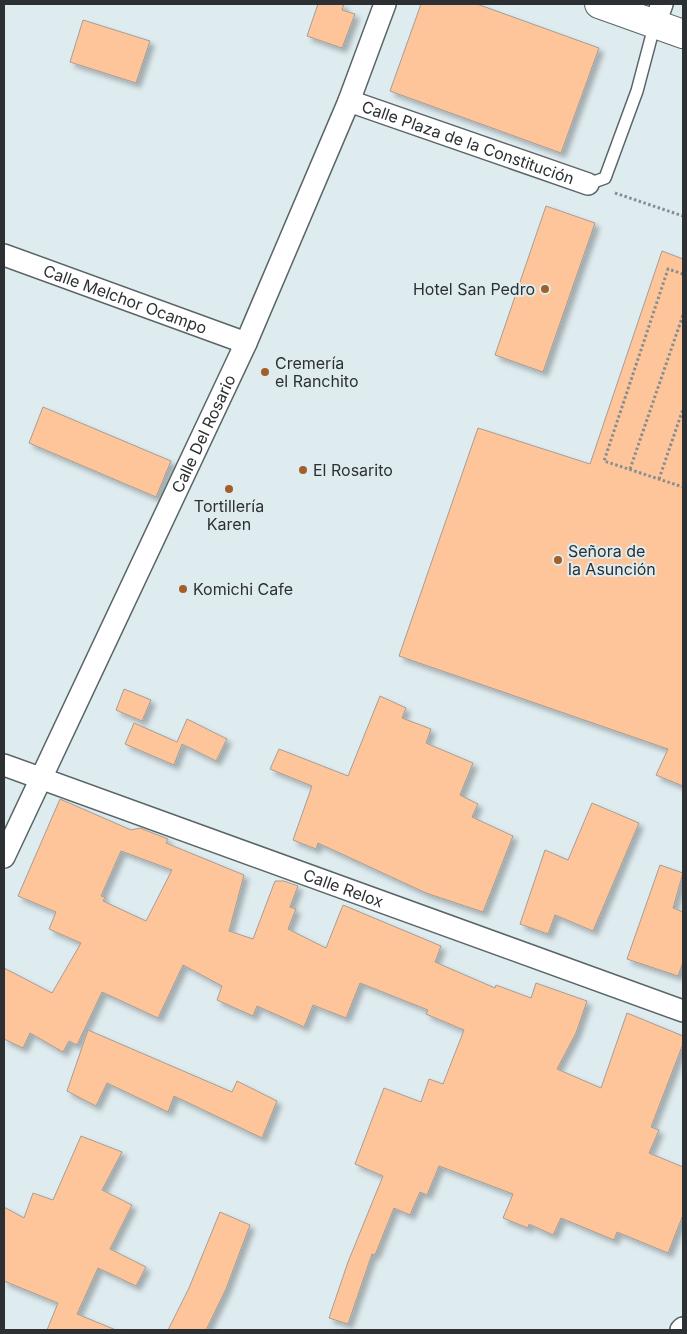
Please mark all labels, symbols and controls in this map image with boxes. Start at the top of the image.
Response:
street label: Calle Plaza de la Constitución [359,96,577,188]
street label: Calle Melchor Ocampo [41,260,210,338]
place label: Hotel San Pedro [413,279,535,299]
marker: Hotel San Pedro [539,283,551,295]
place label: Cremería el Ranchito [275,353,359,391]
marker: Cremería el Ranchito [259,366,271,378]
street label: Calle Del Rosario [167,371,240,496]
place label: El Rosarito [313,460,393,480]
marker: El Rosarito [297,464,309,476]
marker: Tortillería Karen [223,483,235,495]
place label: Tortillería Karen [194,496,264,534]
place label: Señora de la Asunción [568,541,656,579]
marker: Señora de la Asunción [552,554,564,566]
place label: Komichi Cafe [193,579,293,599]
marker: Komichi Cafe [177,583,189,595]
street label: Calle Relox [301,864,386,912]

